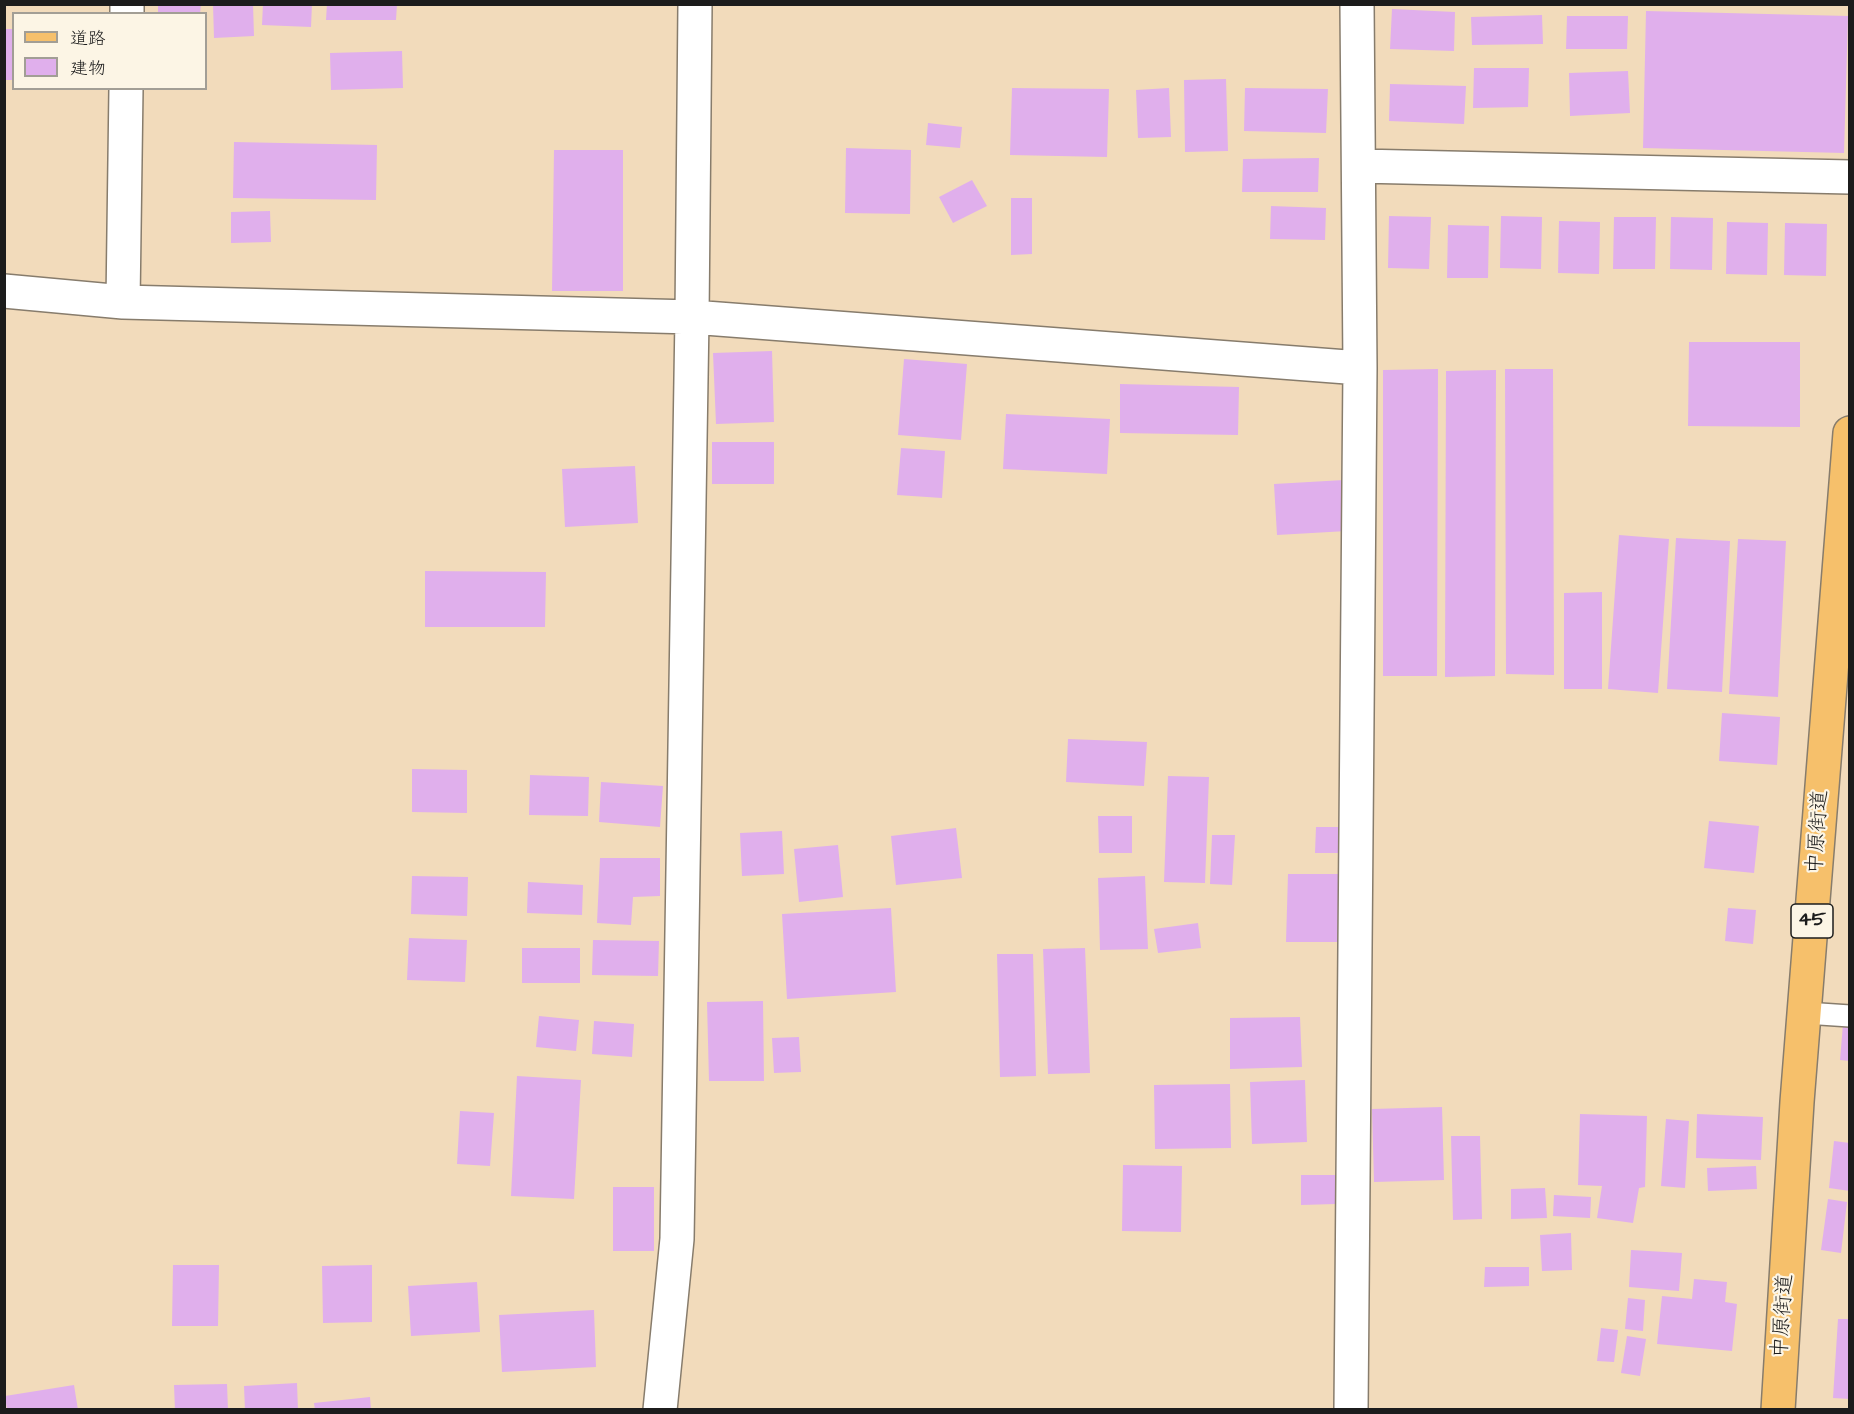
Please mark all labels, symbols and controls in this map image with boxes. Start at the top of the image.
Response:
legend [12,12,207,90]
text: 道路 [70,26,106,51]
text: 建物 [70,56,106,81]
street label: 中原街道 [1804,789,1834,875]
road number: 45 [1791,904,1833,938]
street label: 中原街道 [1769,1273,1799,1359]

